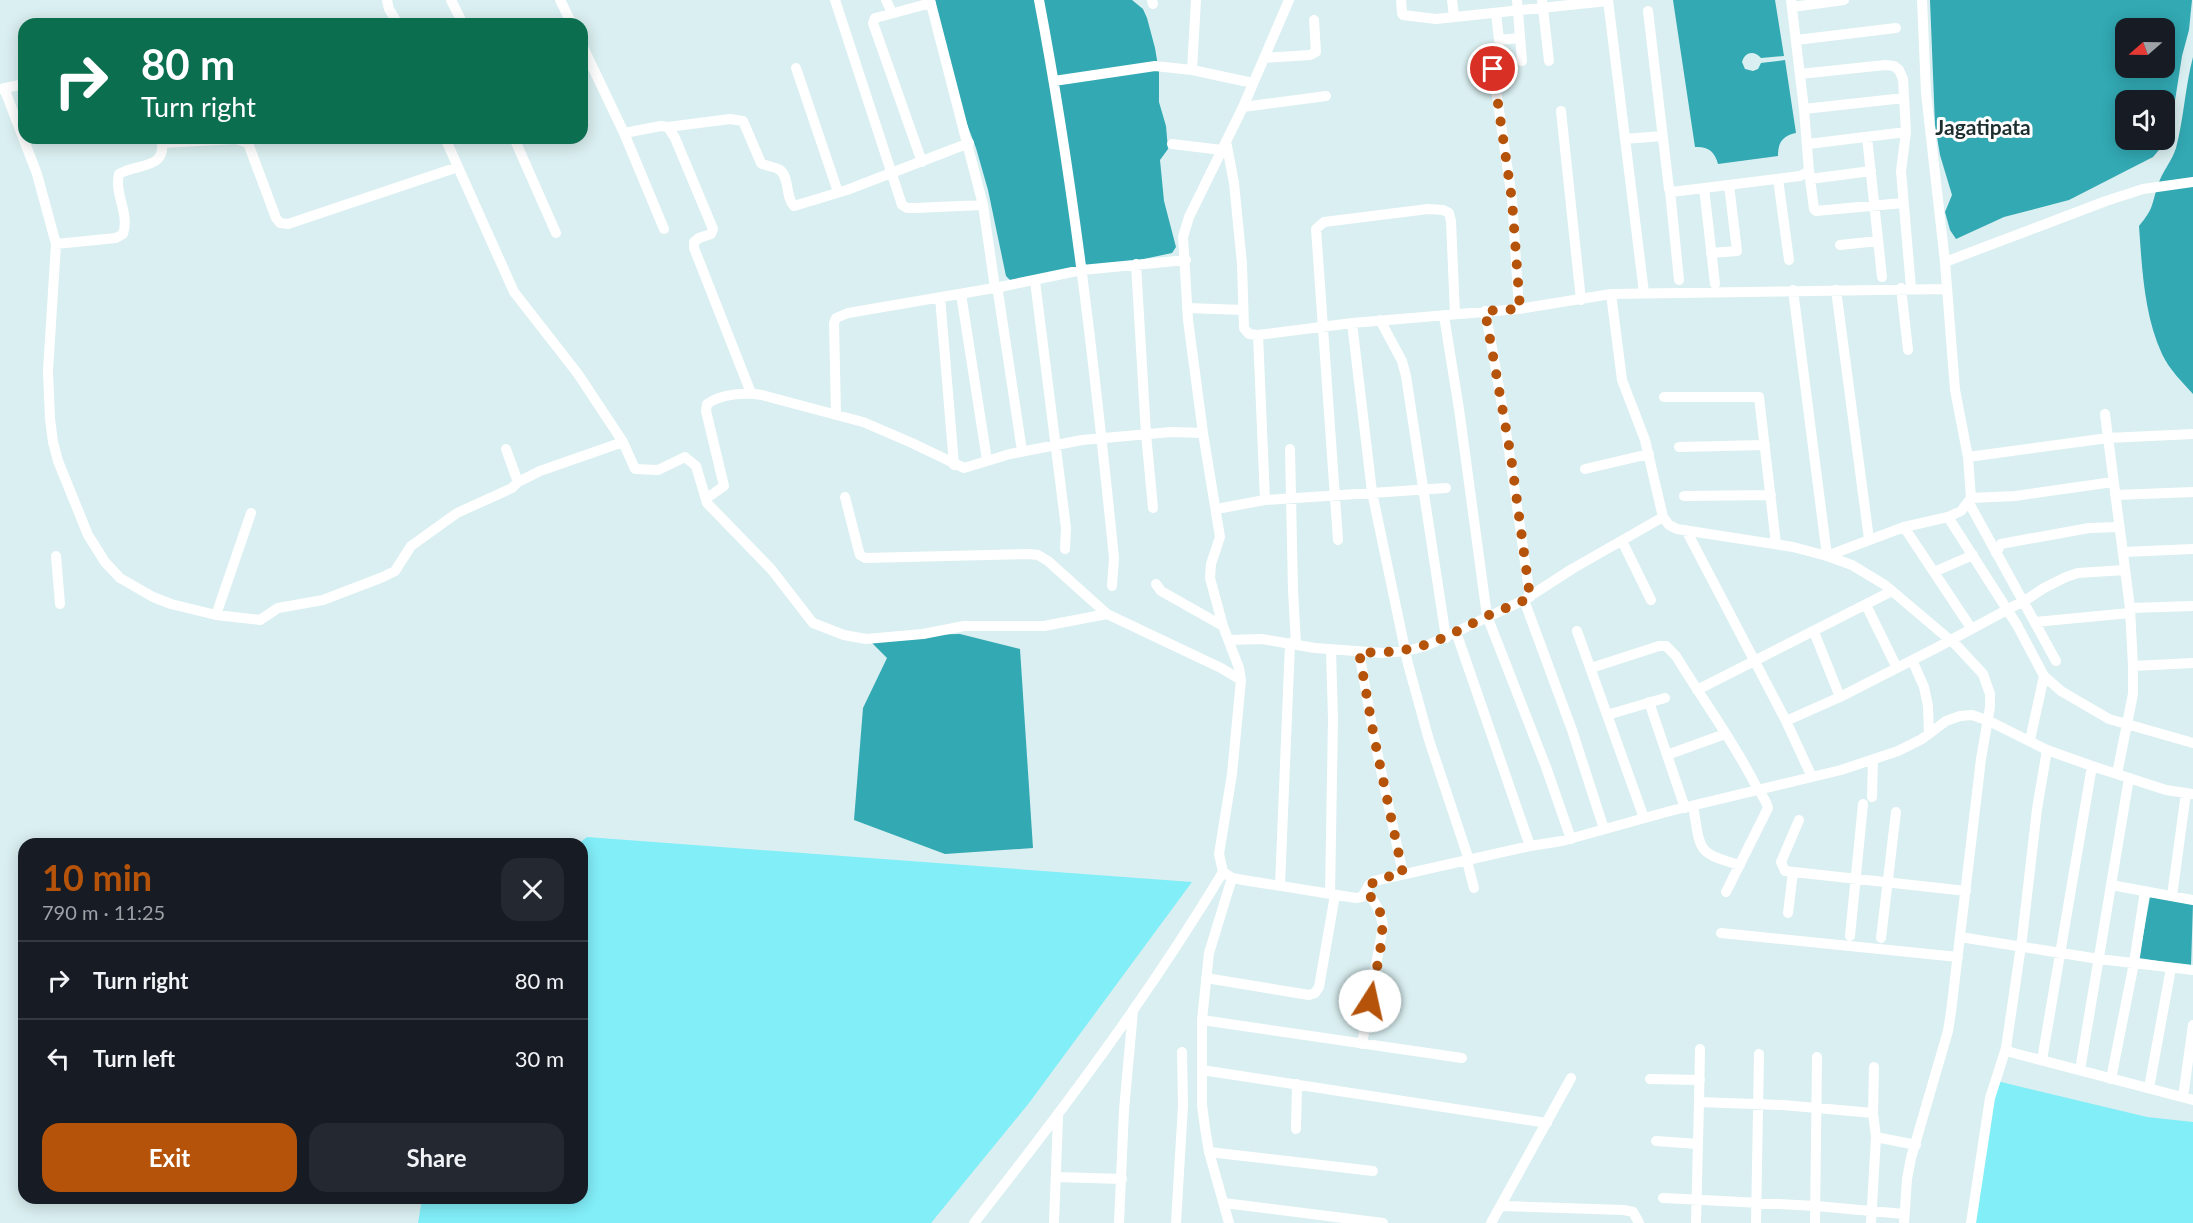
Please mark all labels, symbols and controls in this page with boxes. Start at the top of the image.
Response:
north arrow [2115,18,2175,78]
map controls [2115,18,2175,150]
text: 80 m [141,39,235,89]
icon: right [42,42,120,120]
pin [1467,43,1518,94]
icon: arrive [1476,52,1509,85]
text: Turn right [141,90,256,123]
button: sound [2115,90,2175,150]
district label: Jagatipata [1935,114,2031,139]
text: 10 min [42,855,152,899]
button: close [501,858,564,921]
text: 790 m · 11:25 [42,900,165,924]
icon: right [42,964,75,997]
text: Turn right [93,967,188,994]
text: 80 m [515,967,564,994]
position arrow [1338,969,1402,1033]
icon: left [42,1042,75,1075]
text: Turn left [93,1045,175,1072]
text: 30 m [515,1045,564,1072]
button: Exit [42,1123,297,1192]
button: Share [309,1123,564,1192]

